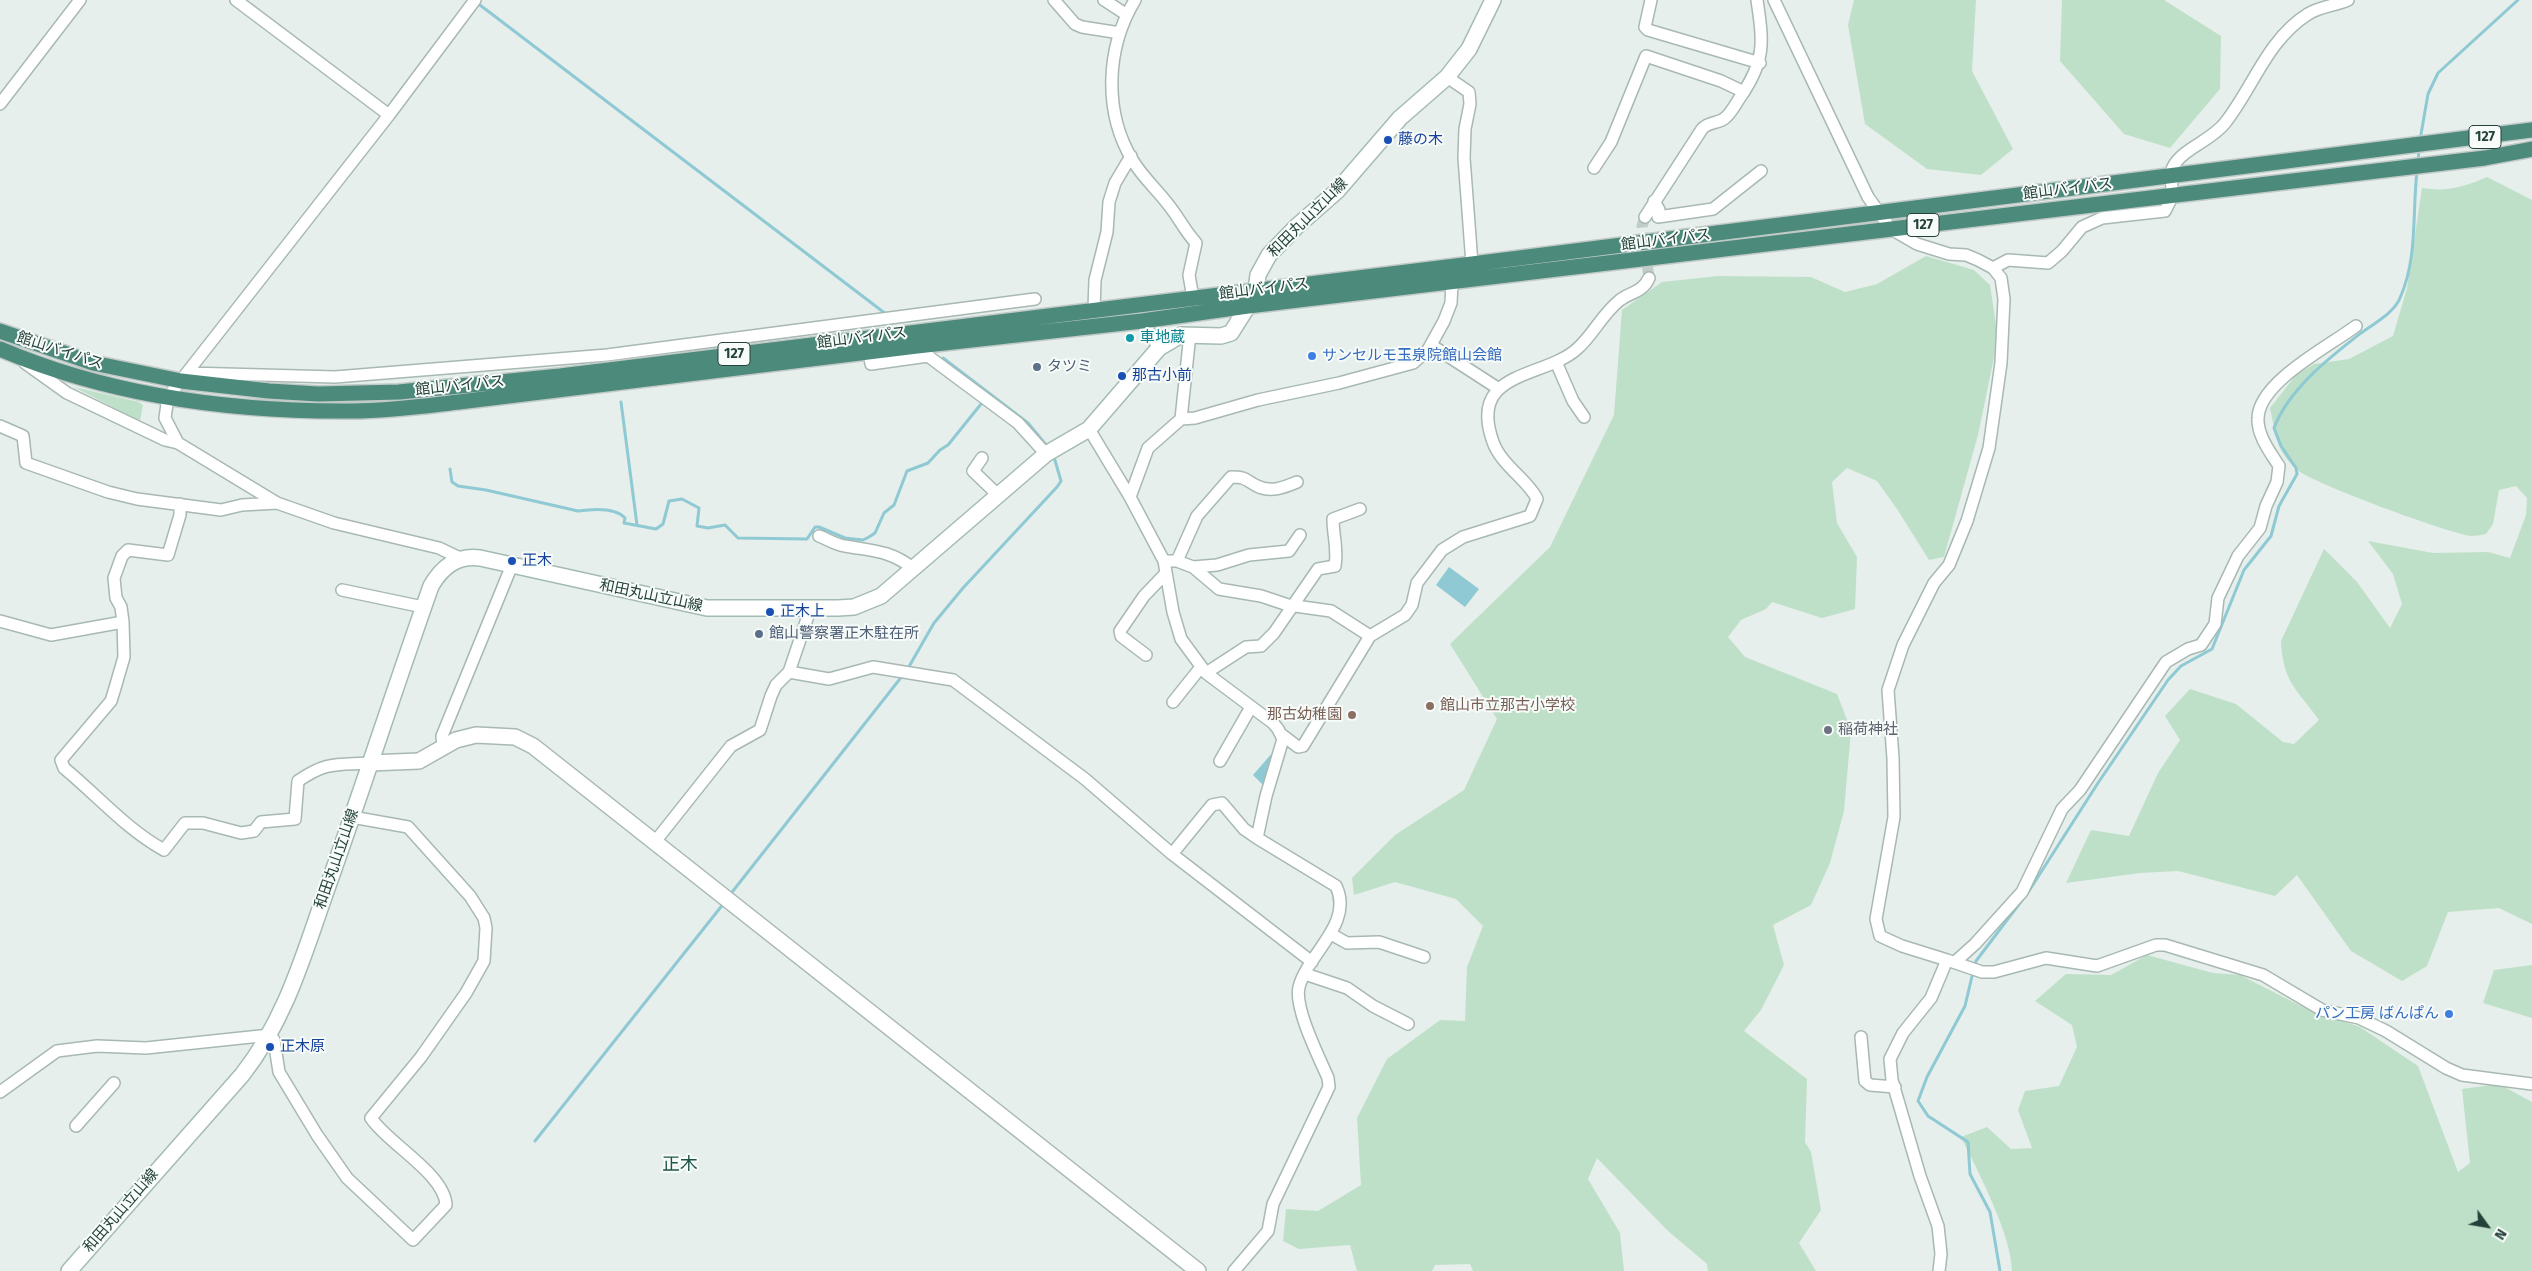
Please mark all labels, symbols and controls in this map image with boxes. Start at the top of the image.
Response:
road number: 127 [2469,125,2501,148]
place label: 藤の木 [1398,131,1443,149]
marker: 藤の木 [1382,134,1394,146]
street label: 和田丸山立山線 [1265,175,1351,261]
street label: 館山バイパス [2022,175,2114,203]
road number: 127 [1907,214,1939,236]
street label: 館山バイパス [1620,226,1712,254]
street label: 館山バイパス [1218,275,1310,303]
street label: 館山バイパス [816,324,908,352]
street label: 館山バイパス [14,329,106,373]
place label: 車地蔵 [1140,329,1185,347]
marker: 車地蔵 [1124,332,1136,344]
road number: 127 [718,342,750,366]
place label: サンセルモ玉泉院館山会館 [1322,347,1502,365]
marker: サンセルモ玉泉院館山会館 [1306,350,1318,362]
place label: タツミ [1047,358,1092,376]
marker: タツミ [1031,361,1043,373]
place label: 那古小前 [1132,367,1192,385]
marker: 那古小前 [1116,370,1128,382]
street label: 館山バイパス [414,372,506,400]
place label: 正木 [522,552,552,570]
marker: 正木 [506,555,518,567]
street label: 和田丸山立山線 [598,576,704,616]
place label: 正木上 [780,603,825,621]
marker: 正木上 [764,606,776,618]
place label: 館山警察署正木駐在所 [769,625,919,643]
marker: 館山警察署正木駐在所 [753,628,765,640]
place label: 館山市立那古小学校 [1440,697,1575,715]
marker: 館山市立那古小学校 [1424,700,1436,712]
place label: 那古幼稚園 [1267,706,1342,724]
marker: 那古幼稚園 [1346,709,1358,721]
place label: 稲荷神社 [1838,721,1898,739]
marker: 稲荷神社 [1822,724,1834,736]
street label: 和田丸山立山線 [311,806,363,912]
place label: パン工房 ばんぱん [2315,1005,2439,1023]
marker: パン工房 ばんぱん [2443,1008,2455,1020]
place label: 正木原 [280,1038,325,1056]
marker: 正木原 [264,1041,276,1053]
district label: 正木 [662,1154,698,1176]
street label: 和田丸山立山線 [80,1165,162,1257]
north arrow [2462,1201,2512,1251]
text: N [2490,1226,2510,1243]

